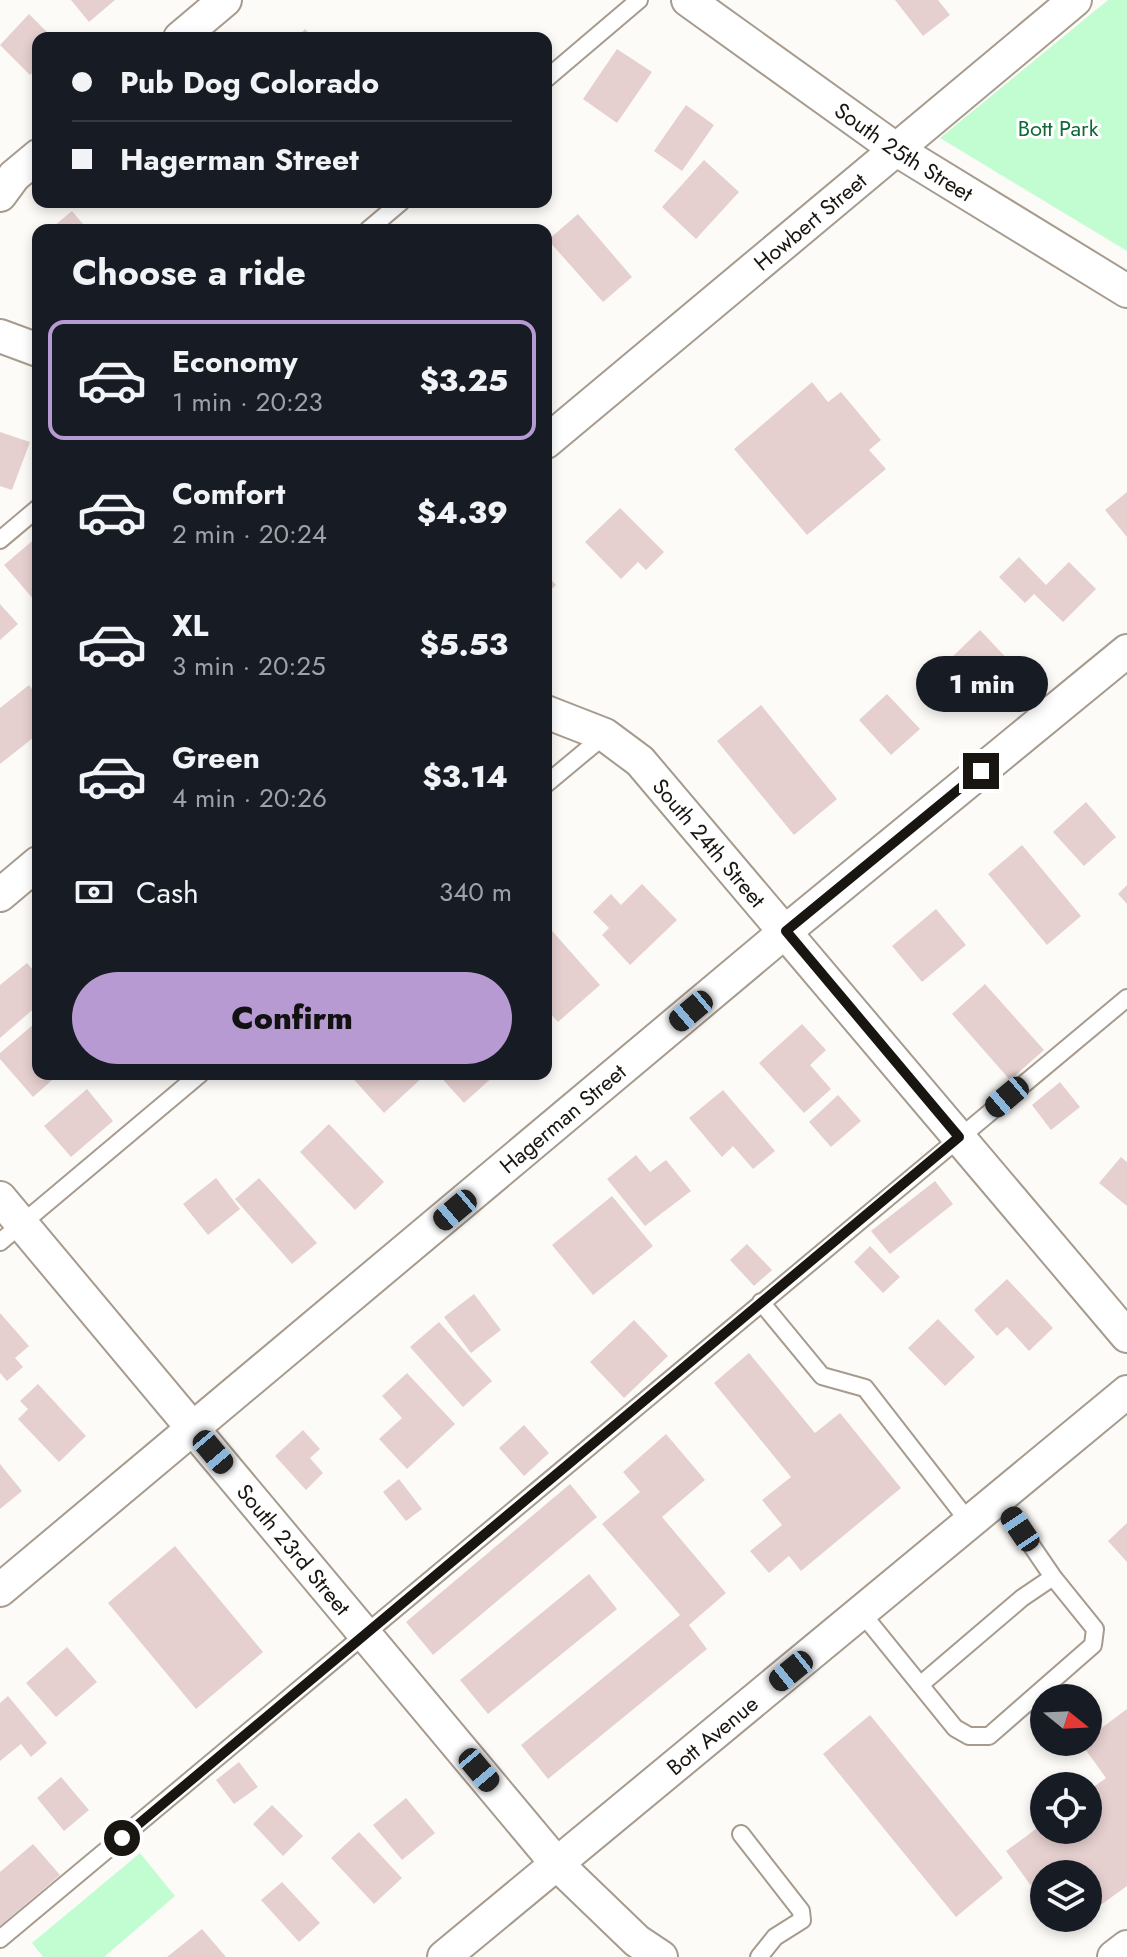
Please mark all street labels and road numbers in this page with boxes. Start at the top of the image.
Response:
street label: South 25th Street [828,94,980,209]
street label: Howbert Street [747,164,874,278]
street label: South 24th Street [645,771,774,915]
street label: Hagerman Street [492,1056,633,1181]
street label: South 23rd Street [229,1477,359,1623]
street label: Bott Avenue [660,1688,765,1783]

